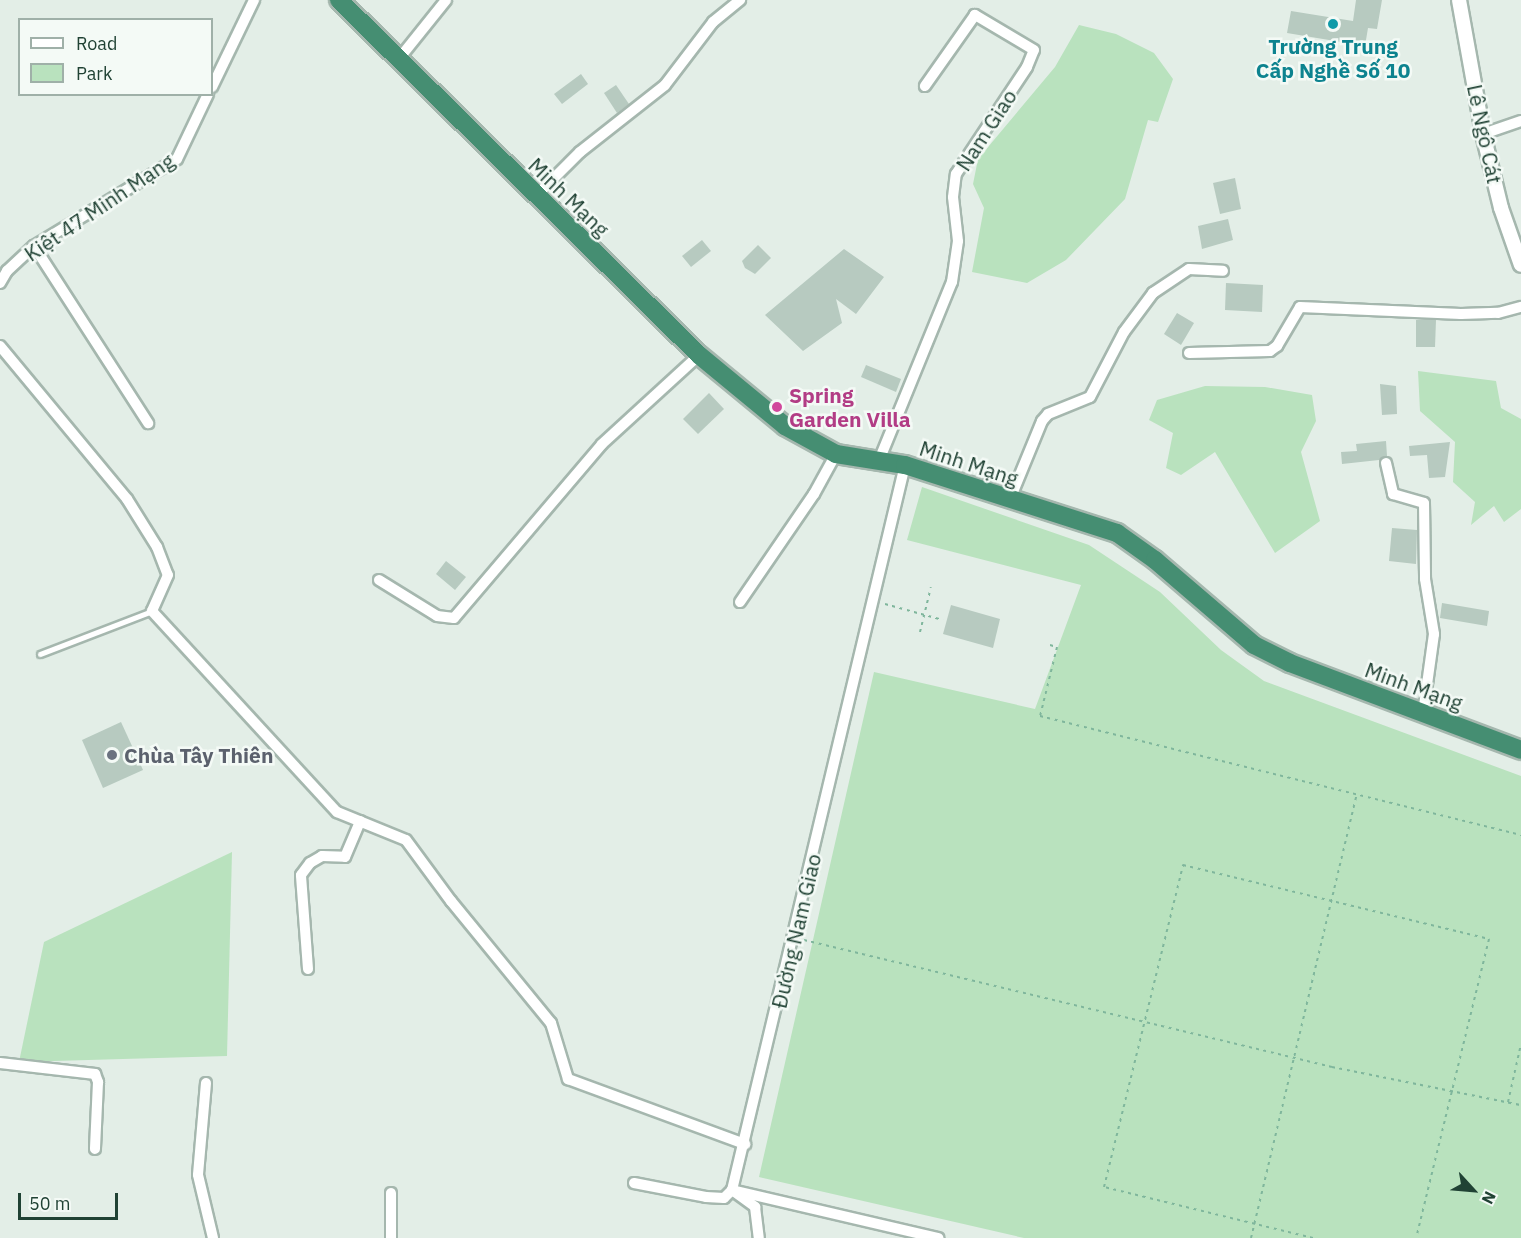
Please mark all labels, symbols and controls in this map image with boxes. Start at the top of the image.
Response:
marker: Trường Trung Cấp Nghề Số 10 [1326,17,1340,31]
legend [18,18,213,96]
text: Road [76,32,117,55]
place label: Trường Trung Cấp Nghề Số 10 [1256,33,1410,83]
text: Park [76,62,112,85]
street label: Lê Ngô Cát [1462,82,1508,186]
street label: Nam Giao [950,84,1022,176]
street label: Kiệt 47 Minh Mạng [19,148,179,266]
street label: Minh Mạng [523,152,615,242]
place label: Spring Garden Villa [789,382,911,432]
marker: Spring Garden Villa [770,400,784,414]
street label: Minh Mạng [916,435,1022,491]
street label: Minh Mạng [1362,657,1466,715]
place label: Chùa Tây Thiên [124,742,273,768]
marker: Chùa Tây Thiên [105,748,119,762]
street label: Đường Nam Giao [766,851,826,1011]
north arrow [1443,1160,1503,1220]
scale bar [21,1181,122,1219]
text: N [1478,1188,1501,1207]
text: 50 m [29,1192,71,1215]

